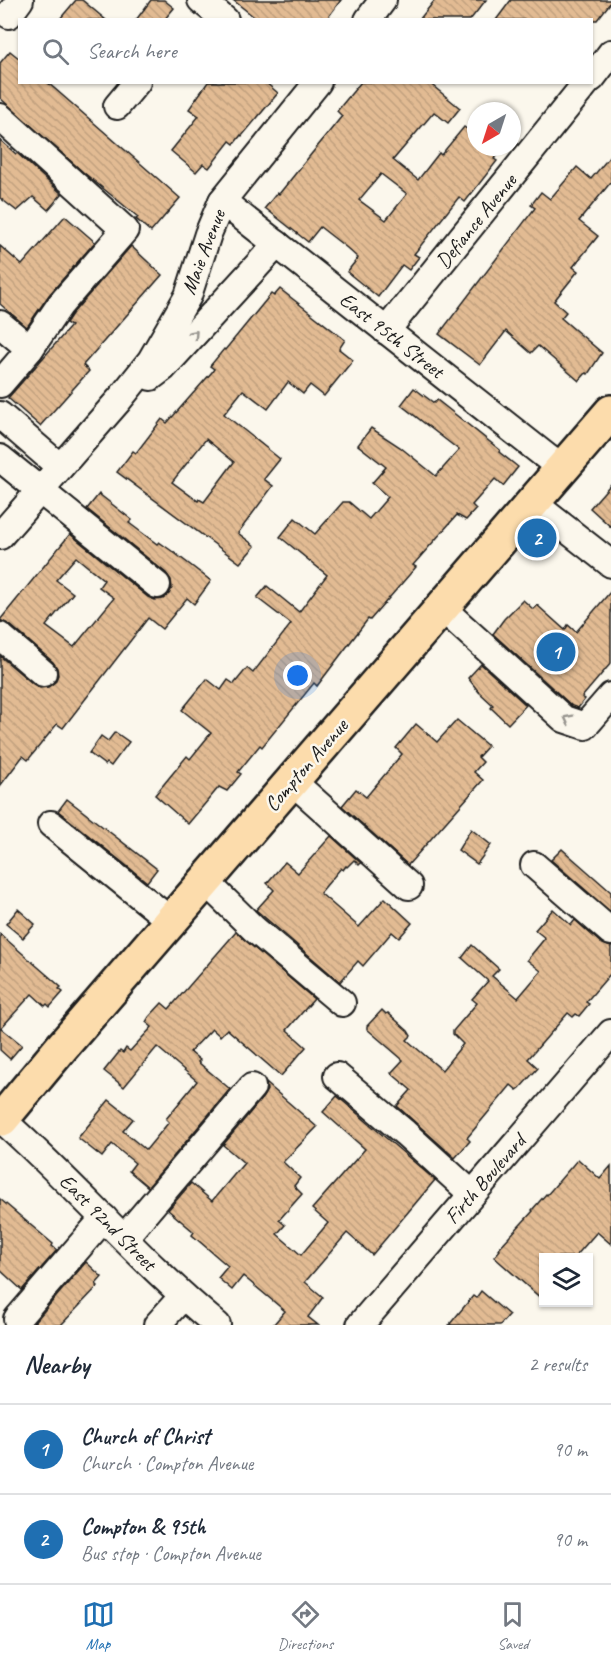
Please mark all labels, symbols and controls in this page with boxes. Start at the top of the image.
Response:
search box [18,18,593,84]
icon: search [39,35,72,68]
text: Search here [87,37,177,65]
north arrow [467,102,521,156]
street label: Defiance Avenue [430,167,523,274]
street label: Maie Avenue [175,205,231,298]
street label: East 95th Street [335,286,451,385]
one-way arrow [187,331,198,341]
pin: 2 [518,516,556,560]
pin: 1 [536,630,576,674]
your location [283,661,312,690]
street label: Compton Avenue [259,712,354,817]
one-way arrow [563,714,574,726]
street label: Firth Boulevard [439,1126,533,1229]
street label: East 92nd Street [54,1168,163,1277]
map controls [539,1253,593,1307]
button: layers [539,1253,593,1307]
text: Nearby [24,1348,89,1381]
text: 2 results [528,1352,587,1377]
text: Church of Christ [81,1423,210,1451]
text: 1 [39,1437,48,1462]
text: 90 m [553,1437,587,1462]
text: Church · Compton Avenue [81,1451,253,1476]
text: Compton & 95th [81,1513,205,1541]
text: 2 [39,1527,48,1552]
text: 90 m [553,1527,587,1552]
text: Bus stop · Compton Avenue [81,1541,261,1566]
tab: Map [82,1598,115,1654]
tab: Directions [278,1598,333,1654]
tab: Saved [496,1598,529,1654]

